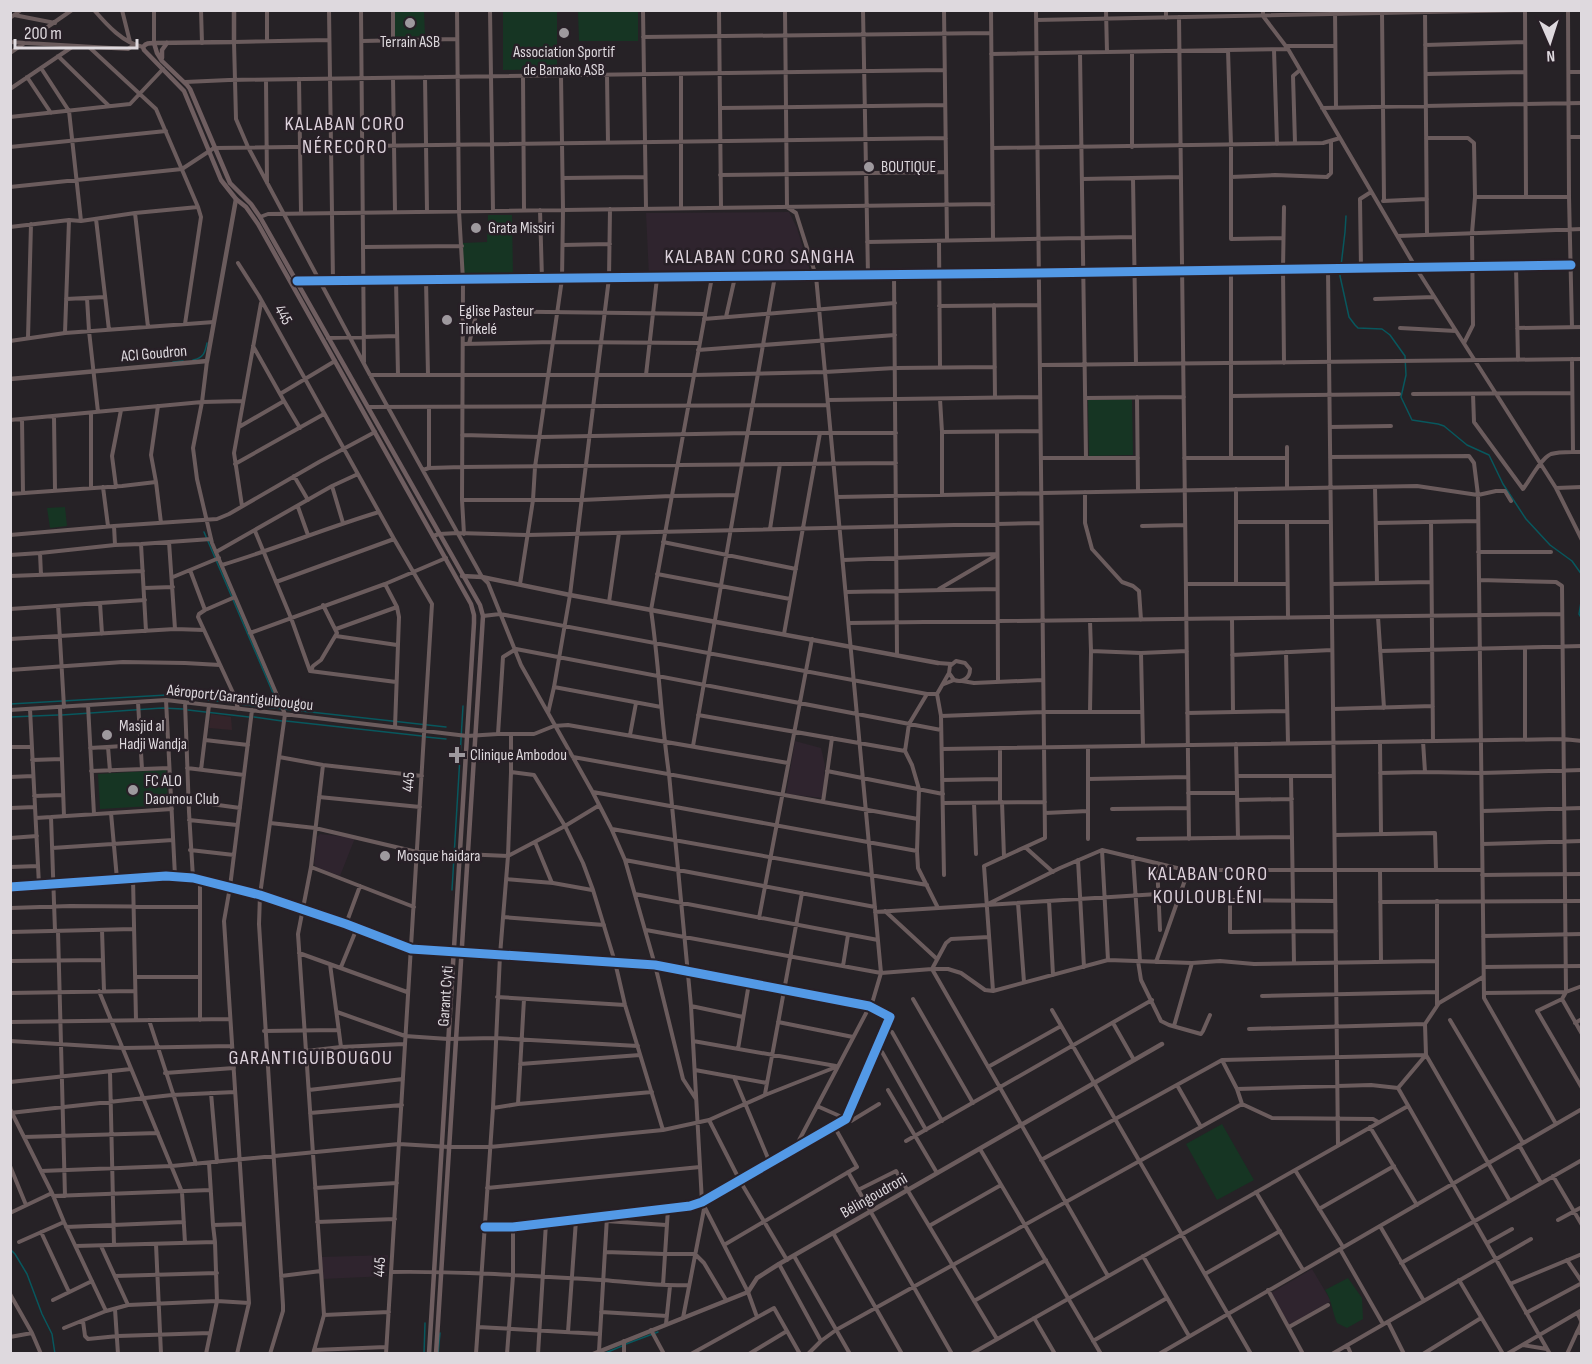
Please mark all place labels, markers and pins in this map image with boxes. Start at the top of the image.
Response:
marker: Terrain ASB [403,16,417,30]
marker: Association Sportif de Bamako ASB [557,26,571,40]
place label: Terrain ASB [380,33,440,52]
place label: Association Sportif de Bamako ASB [512,43,615,80]
place label: BOUTIQUE [881,158,936,177]
marker: BOUTIQUE [862,160,876,174]
place label: Grata Missiri [488,219,554,238]
marker: Grata Missiri [469,221,483,235]
place label: Eglise Pasteur Tinkelé [459,302,534,339]
marker: Eglise Pasteur Tinkelé [440,313,454,327]
place label: Masjid al Hadji Wandja [119,717,187,754]
marker: Masjid al Hadji Wandja [100,728,114,742]
marker: Clinique Ambodou [448,746,466,764]
place label: Clinique Ambodou [470,746,567,765]
place label: FC ALO Daounou Club [145,772,219,809]
marker: FC ALO Daounou Club [126,783,140,797]
place label: Mosque haidara [397,847,481,866]
marker: Mosque haidara [378,849,392,863]

